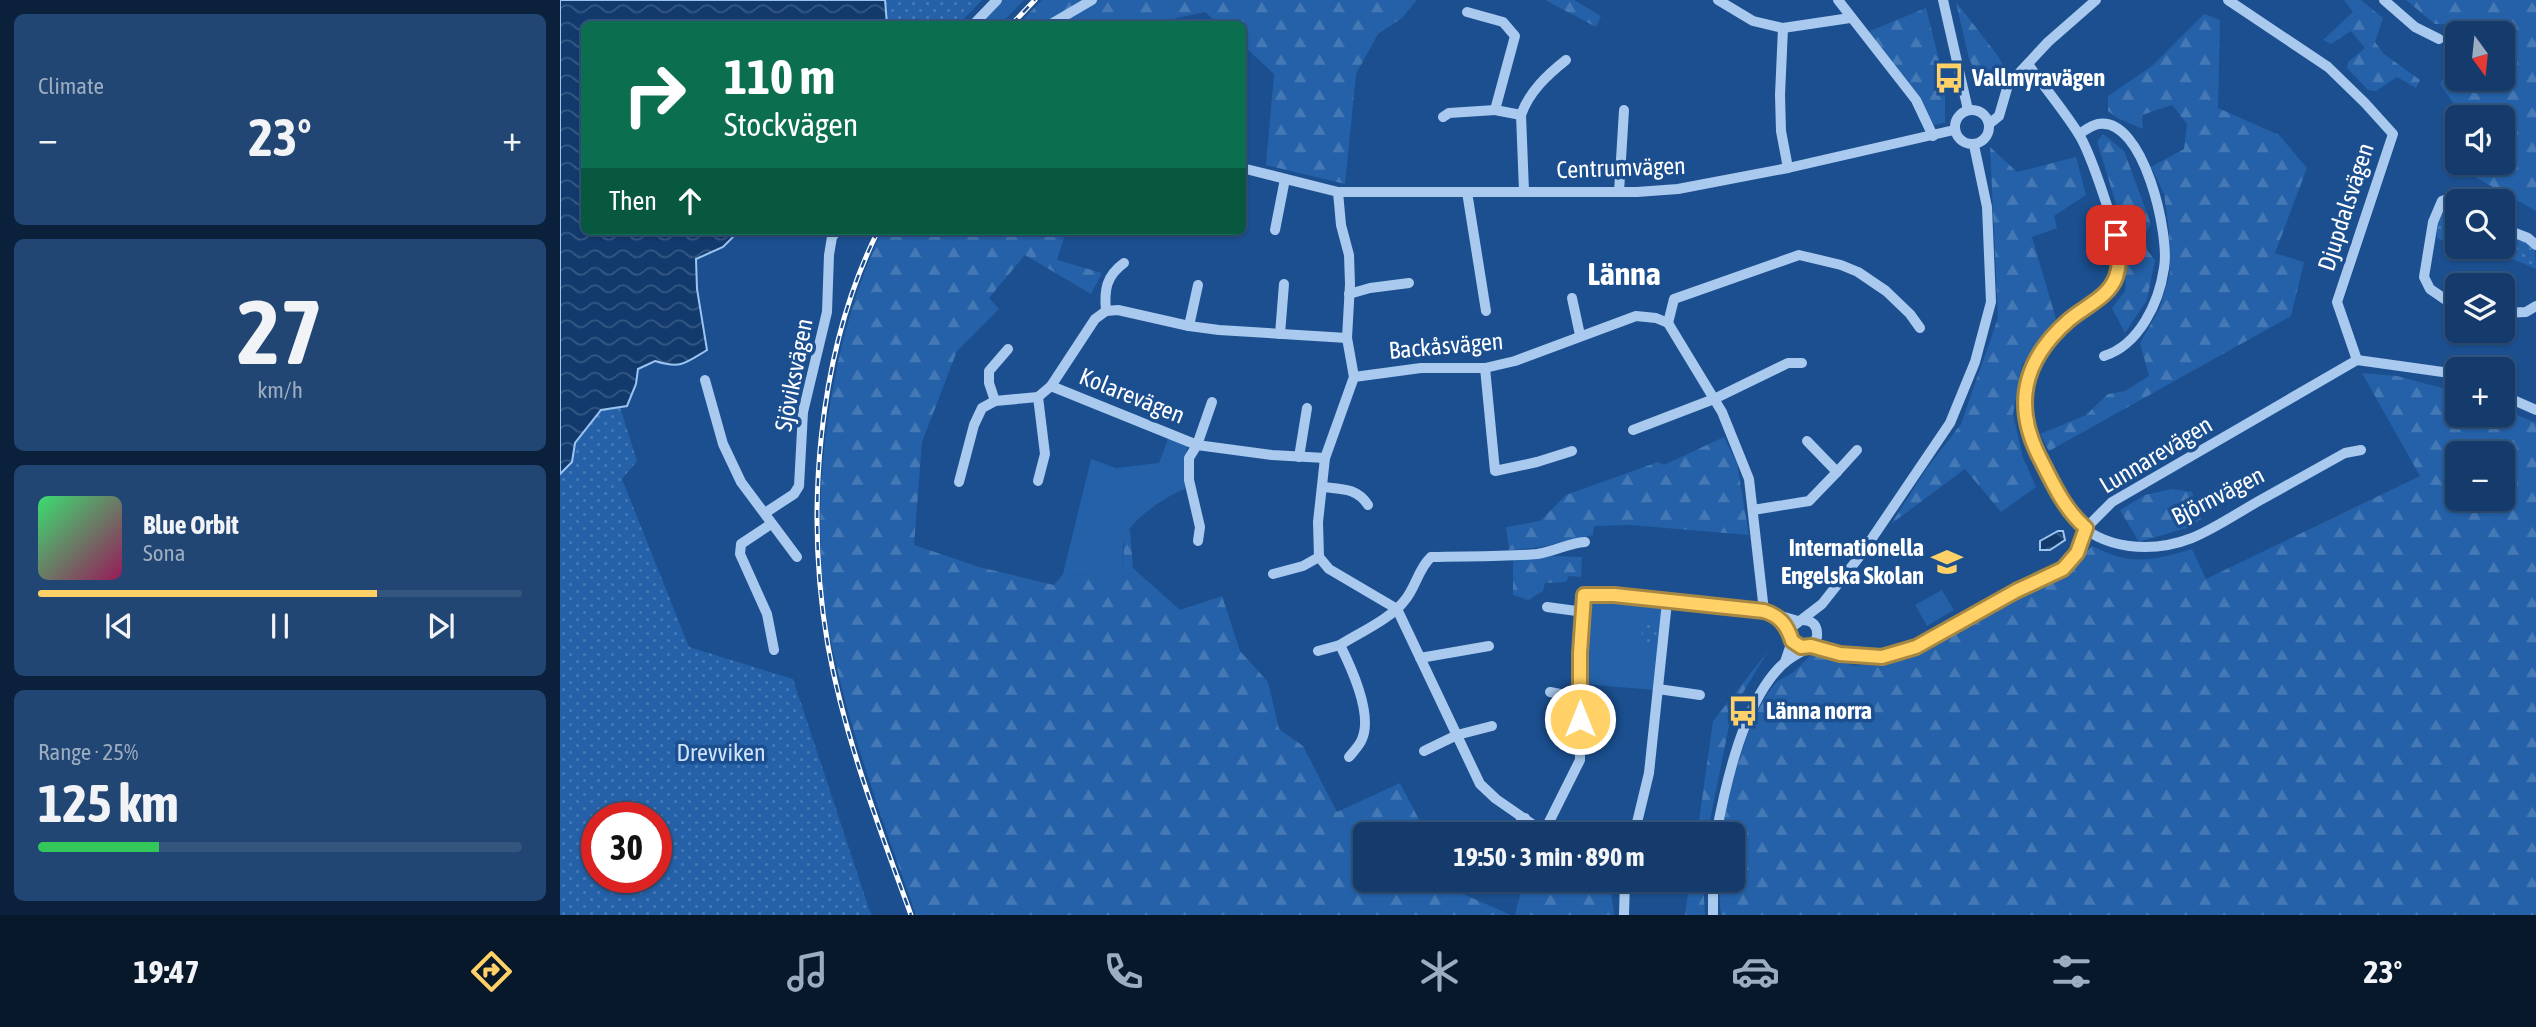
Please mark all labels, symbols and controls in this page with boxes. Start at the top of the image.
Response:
north arrow [2445,21,2515,91]
map controls [2445,21,2515,511]
text: 110 m [724,48,835,104]
icon: right [609,49,700,140]
bus stop icon: Vallmyravägen [1932,61,1966,95]
place label: Vallmyravägen [1971,64,2105,91]
text: Climate [38,73,104,99]
button: sound [2445,105,2515,175]
text: Stockvägen [724,106,858,143]
text: 23° [248,107,312,167]
text: − [38,116,58,159]
text: + [502,116,522,159]
street label: Djupdalsvägen [2312,140,2379,274]
street label: Centrumvägen [1556,152,1686,183]
icon: ahead [671,182,709,220]
text: Then [609,186,657,216]
button: search [2445,189,2515,259]
pin [2086,205,2146,265]
icon: arrive [2097,216,2135,254]
district label: Länna [1587,255,1661,292]
button: layers [2445,273,2515,343]
text: 27 [237,279,323,383]
street label: Sjöviksvägen [769,316,818,434]
street label: Backåsvägen [1388,327,1504,364]
button: + [2445,357,2515,427]
street label: Kolarevägen [1076,362,1189,429]
text: km/h [257,377,303,403]
street label: Lunnarevägen [2095,410,2217,499]
button: − [2445,441,2515,511]
street label: Björnvägen [2167,461,2268,530]
text: Blue Orbit [143,510,239,540]
place label: Internationella Engelska Skolan [1781,534,1924,589]
text: Sona [143,540,185,566]
school or university icon: Internationella Engelska Skolan [1930,545,1964,579]
icon: previous [100,607,138,645]
icon: pause [261,607,299,645]
icon: next [422,607,460,645]
position arrow [1543,682,1617,756]
bus stop icon: Länna norra [1726,694,1760,728]
place label: Länna norra [1766,697,1872,724]
text: Range · 25% [38,739,138,765]
park label: Drevviken [676,739,766,766]
text: 125 km [38,773,179,833]
speed limit sign: 30 [581,802,672,893]
text: 19:50 · 3 min · 890 m [1454,842,1644,872]
icon: directions [467,947,516,996]
icon: music [783,947,832,996]
icon: phone [1099,947,1148,996]
icon: climate [1415,947,1464,996]
icon: car [1731,947,1780,996]
icon: filters [2047,947,2096,996]
text: 19:47 [134,953,199,990]
text: 23° [2363,953,2402,990]

